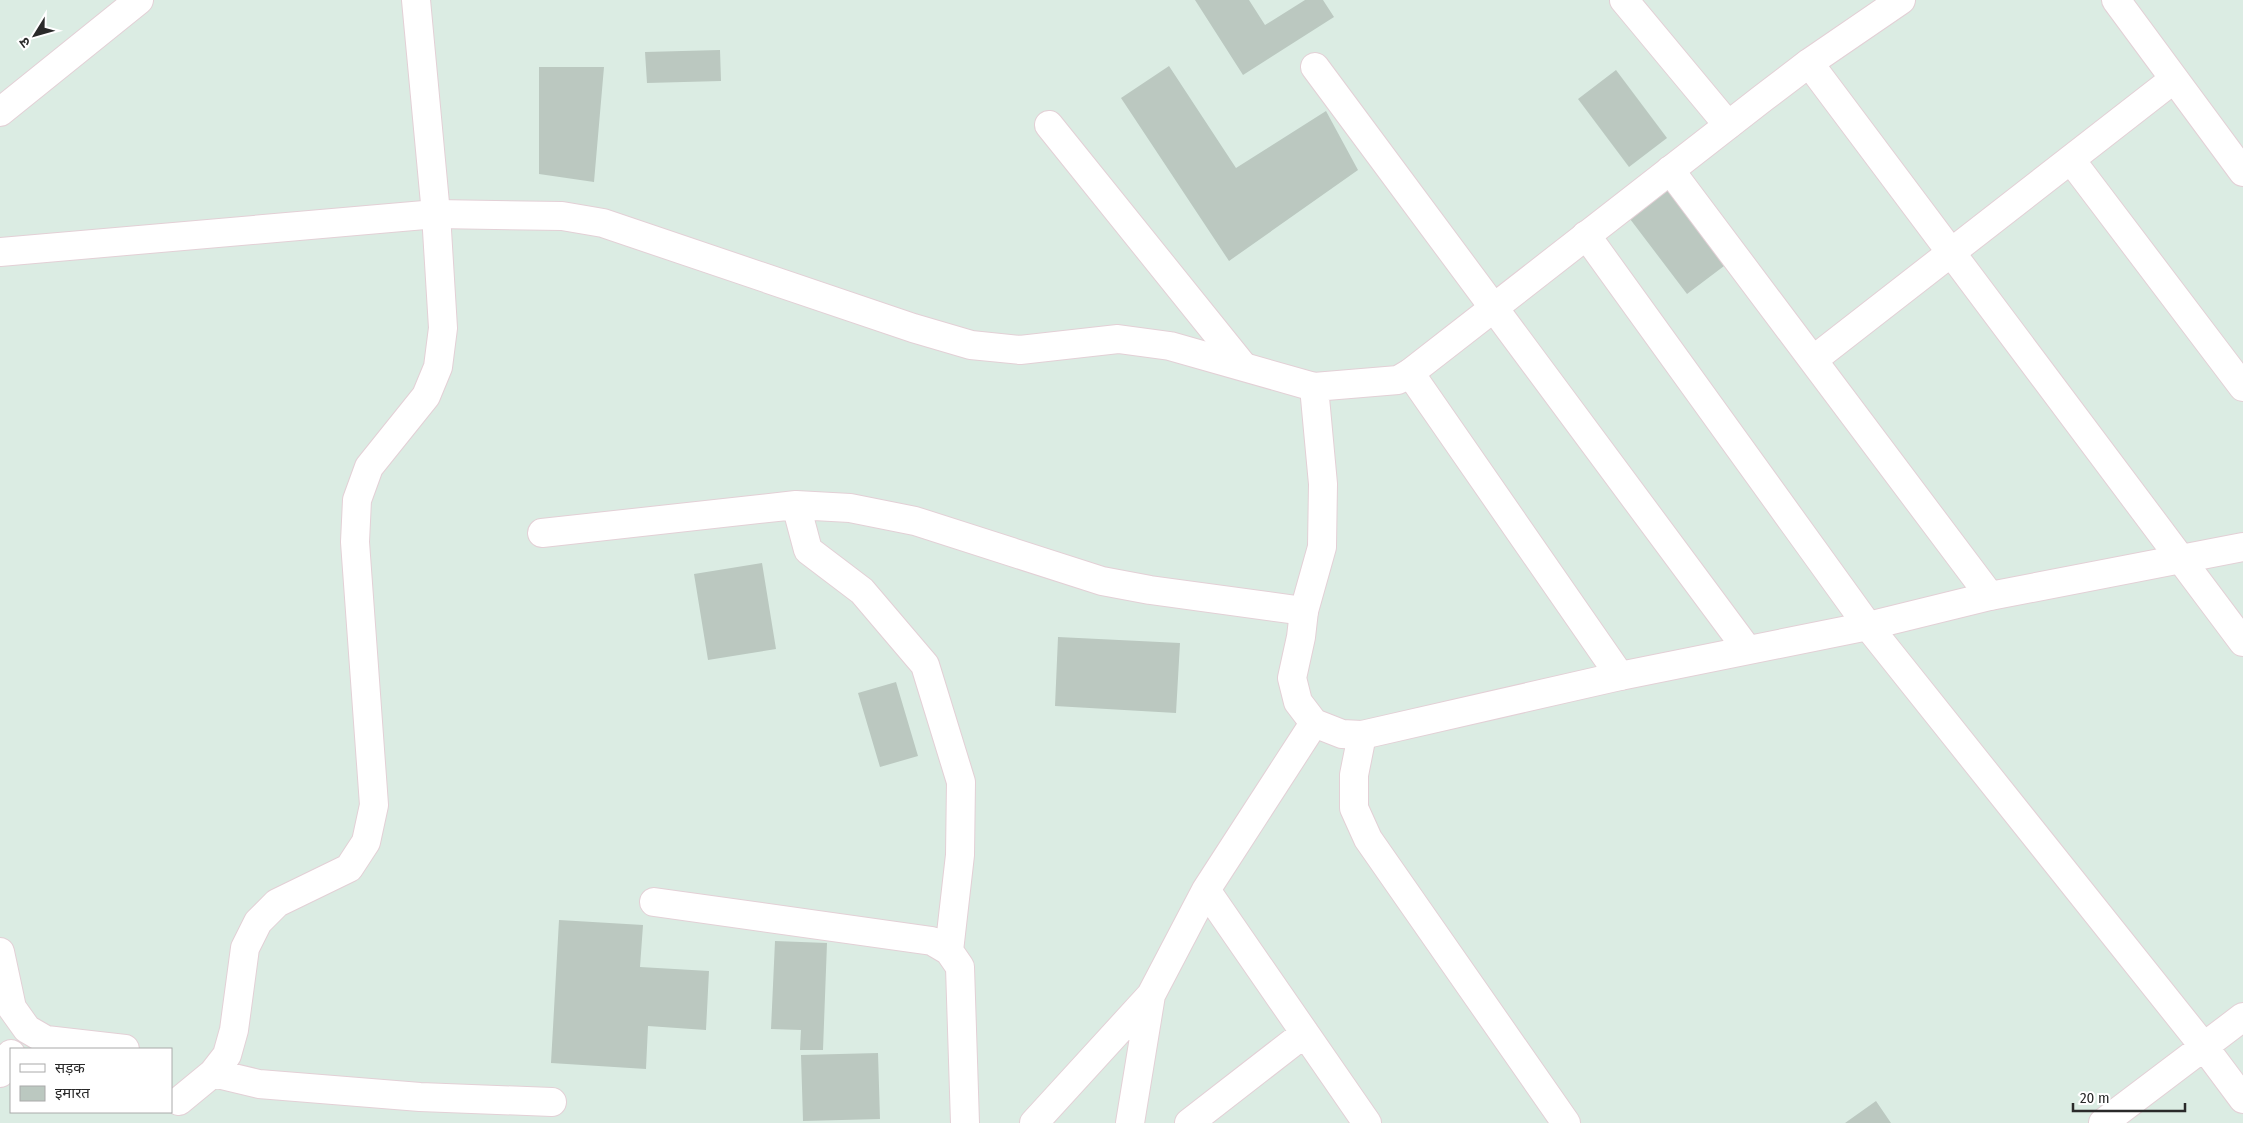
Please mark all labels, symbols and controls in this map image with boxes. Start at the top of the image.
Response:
north arrow [10,10,60,60]
text: उ [15,33,34,51]
legend [10,1048,172,1113]
text: सड़क [55,1059,85,1077]
scale bar [2073,1080,2186,1112]
text: इमारत [55,1084,90,1102]
text: 20 m [2080,1089,2110,1107]

